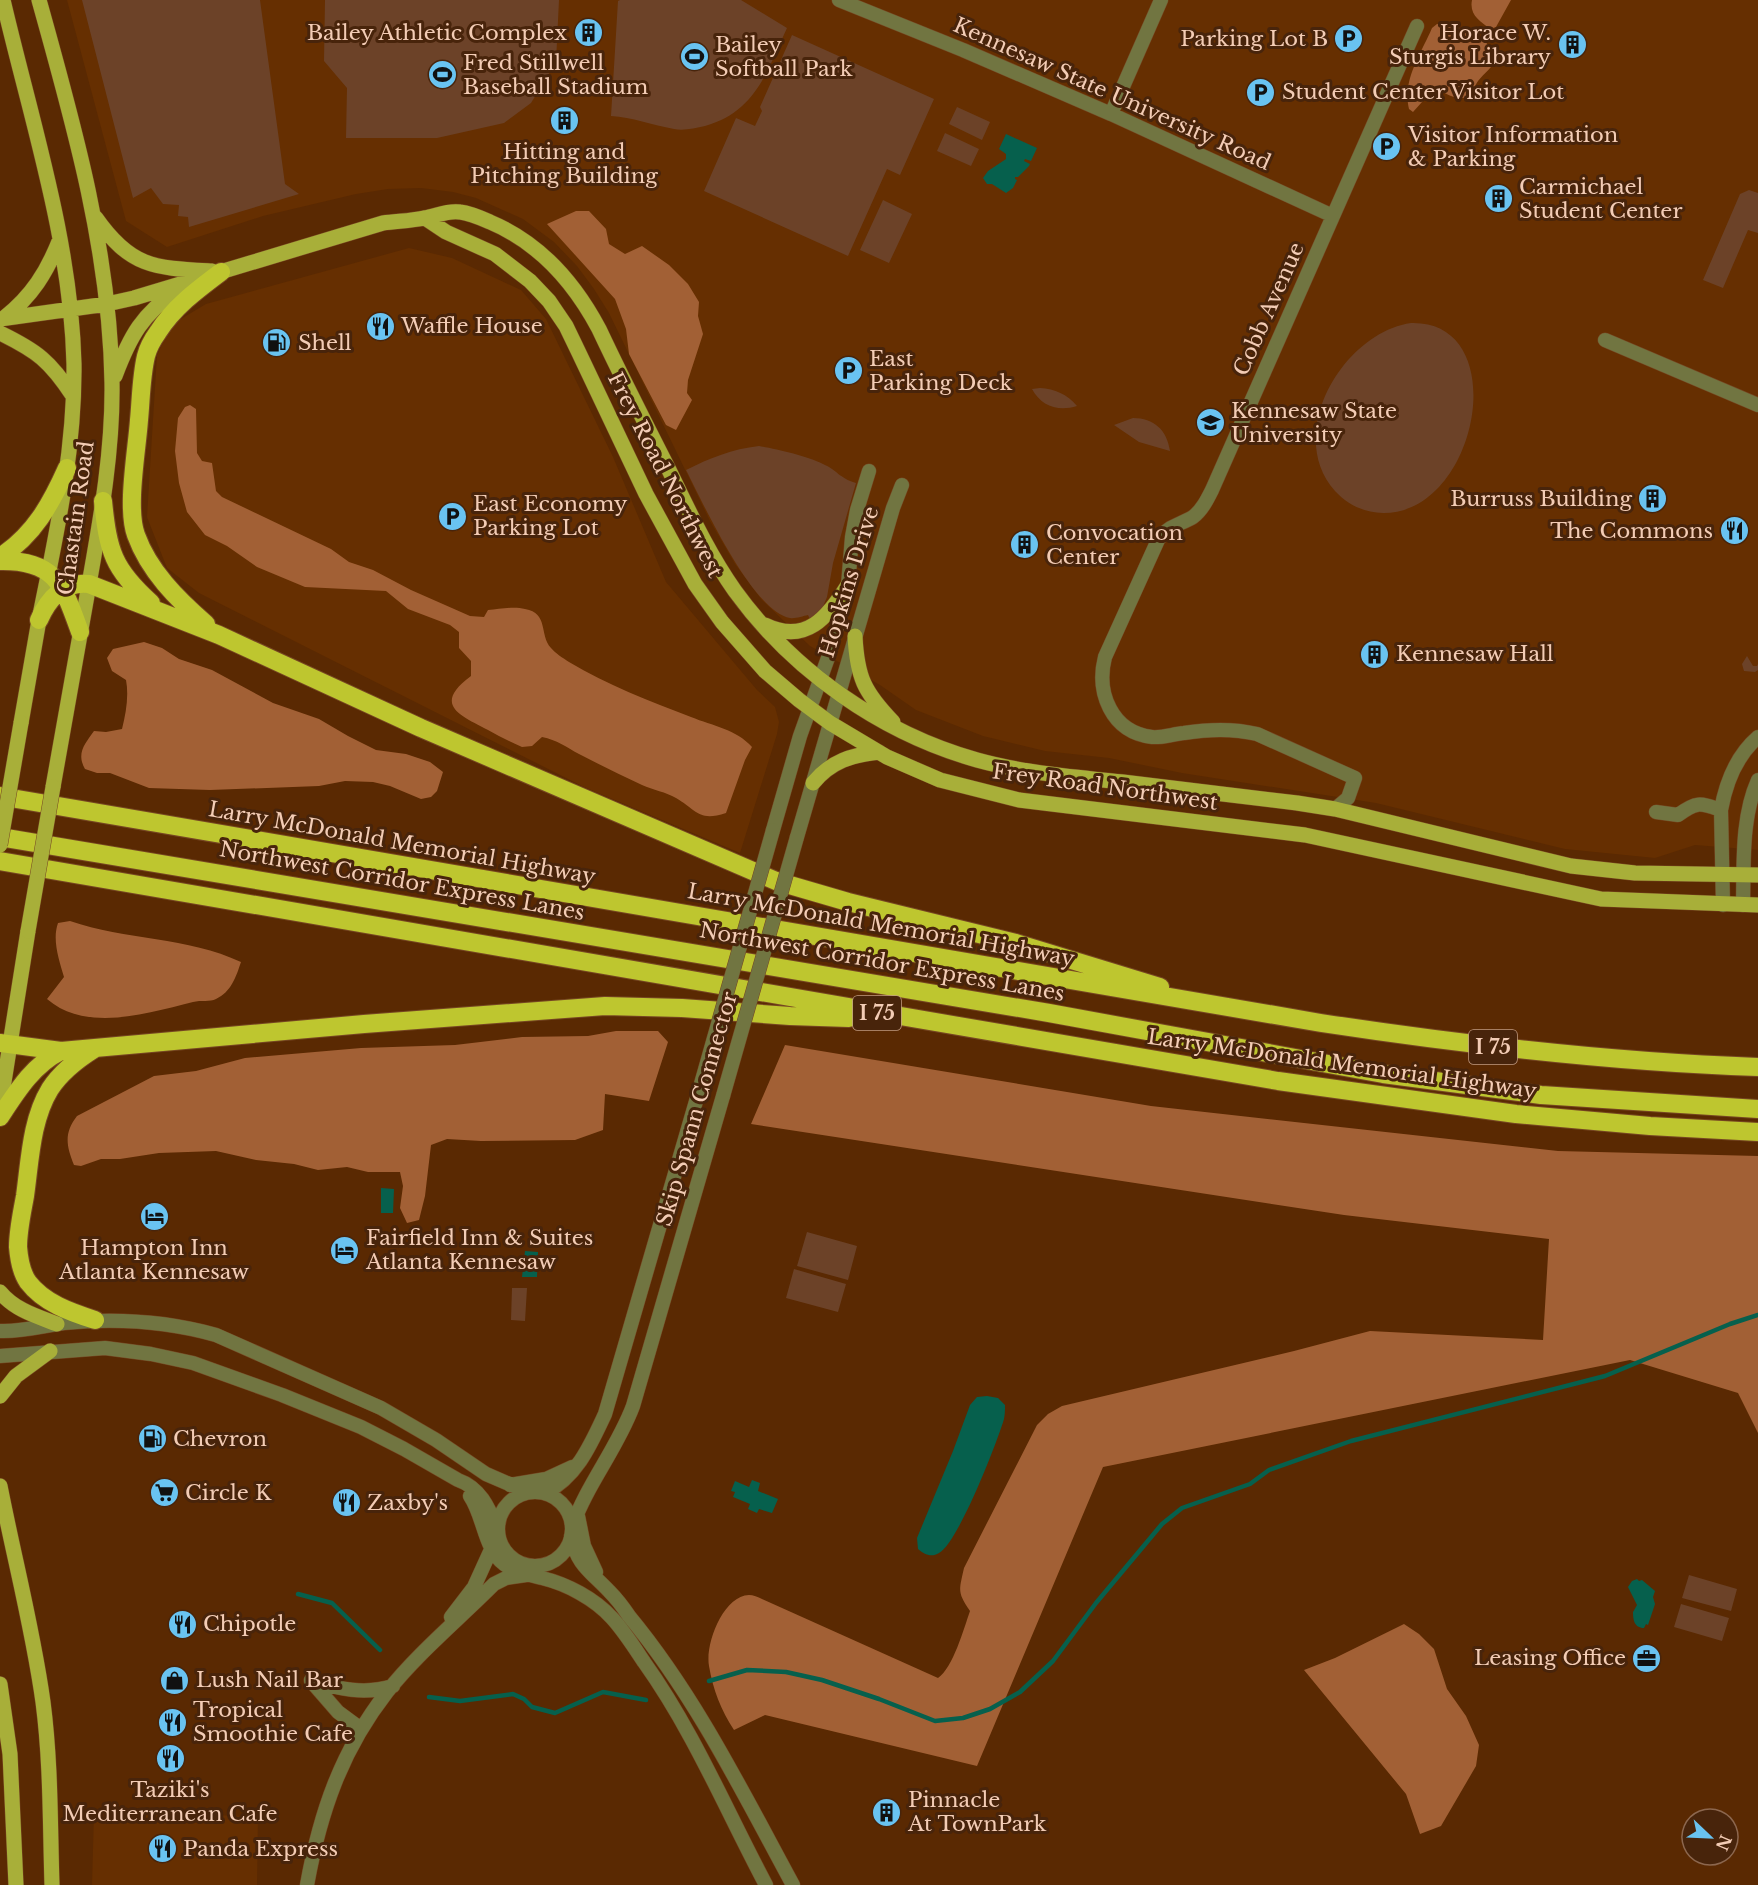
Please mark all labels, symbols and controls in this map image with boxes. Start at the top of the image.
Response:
street label: Kennesaw State University Road [949,12,1275,176]
building icon: Bailey Athletic Complex [572,17,604,49]
place label: Bailey Athletic Complex [307,20,567,46]
place label: Horace W. Sturgis Library [1389,20,1552,70]
parking icon: Parking Lot B [1333,23,1365,55]
place label: Parking Lot B [1180,26,1328,52]
building icon: Horace W. Sturgis Library [1556,29,1588,61]
place label: Bailey Softball Park [715,32,853,82]
sports icon: Bailey Softball Park [678,41,710,73]
place label: Fred Stillwell Baseball Stadium [463,50,649,100]
sports icon: Fred Stillwell Baseball Stadium [426,59,458,91]
parking icon: Student Center Visitor Lot [1245,76,1277,108]
place label: Student Center Visitor Lot [1282,79,1564,105]
building icon: Hitting and Pitching Building [548,105,580,137]
place label: Visitor Information & Parking [1407,122,1618,172]
parking icon: Visitor Information & Parking [1371,131,1403,163]
place label: Hitting and Pitching Building [470,139,658,189]
place label: Carmichael Student Center [1519,174,1682,224]
building icon: Carmichael Student Center [1482,183,1514,215]
street label: Cobb Avenue [1228,238,1310,380]
restaurant icon: Waffle House [364,310,396,342]
place label: Waffle House [400,313,543,339]
fuel station icon: Shell [261,327,293,359]
place label: Shell [298,330,352,356]
place label: East Parking Deck [869,346,1013,396]
parking icon: East Parking Deck [832,355,864,387]
street label: Frey Road Northwest [602,368,728,582]
place label: Kennesaw State University [1231,398,1397,448]
school or university icon: Kennesaw State University [1194,407,1226,439]
street label: Chastain Road [52,439,100,597]
building icon: Burruss Building [1637,483,1669,515]
place label: Burruss Building [1450,486,1632,512]
place label: East Economy Parking Lot [473,491,628,541]
parking icon: East Economy Parking Lot [436,500,468,532]
street label: Hopkins Drive [814,503,884,661]
restaurant icon: The Commons [1718,515,1750,547]
place label: The Commons [1550,518,1713,544]
place label: Convocation Center [1046,520,1183,570]
building icon: Convocation Center [1009,529,1041,561]
building icon: Kennesaw Hall [1359,638,1391,670]
place label: Kennesaw Hall [1396,641,1554,667]
street label: Frey Road Northwest [991,758,1219,816]
street label: Larry McDonald Memorial Highway [206,796,598,890]
street label: Northwest Corridor Express Lanes [217,836,587,926]
street label: Larry McDonald Memorial Highway [685,878,1077,972]
street label: Northwest Corridor Express Lanes [697,917,1067,1007]
street label: Skip Spann Connector [651,989,743,1229]
road number: I 75 [853,996,901,1030]
street label: Larry McDonald Memorial Highway [1146,1024,1539,1104]
road number: I 75 [1469,1030,1517,1064]
hotel icon: Hampton Inn Atlanta Kennesaw [138,1201,170,1233]
place label: Fairfield Inn & Suites Atlanta Kennesaw [365,1225,593,1275]
hotel icon: Fairfield Inn & Suites Atlanta Kennesaw [329,1234,361,1266]
place label: Hampton Inn Atlanta Kennesaw [58,1235,249,1285]
fuel station icon: Chevron [136,1423,168,1455]
place label: Chevron [173,1426,267,1452]
supermarket icon: Circle K [148,1477,180,1509]
place label: Circle K [185,1480,272,1506]
restaurant icon: Zaxby's [330,1487,362,1519]
place label: Zaxby's [367,1490,448,1516]
restaurant icon: Chipotle [166,1608,198,1640]
place label: Chipotle [203,1611,296,1637]
office icon: Leasing Office [1631,1642,1663,1674]
place label: Leasing Office [1474,1645,1626,1671]
shop icon: Lush Nail Bar [159,1664,191,1696]
place label: Lush Nail Bar [196,1667,343,1693]
place label: Tropical Smoothie Cafe [193,1697,353,1747]
restaurant icon: Tropical Smoothie Cafe [156,1706,188,1738]
restaurant icon: Taziki's Mediterranean Cafe [154,1743,186,1775]
place label: Taziki's Mediterranean Cafe [63,1777,277,1827]
place label: Pinnacle At TownPark [907,1787,1046,1837]
building icon: Pinnacle At TownPark [871,1796,903,1828]
north arrow [1680,1807,1740,1867]
text: N [1712,1832,1736,1854]
restaurant icon: Panda Express [146,1833,178,1865]
place label: Panda Express [183,1836,338,1862]

